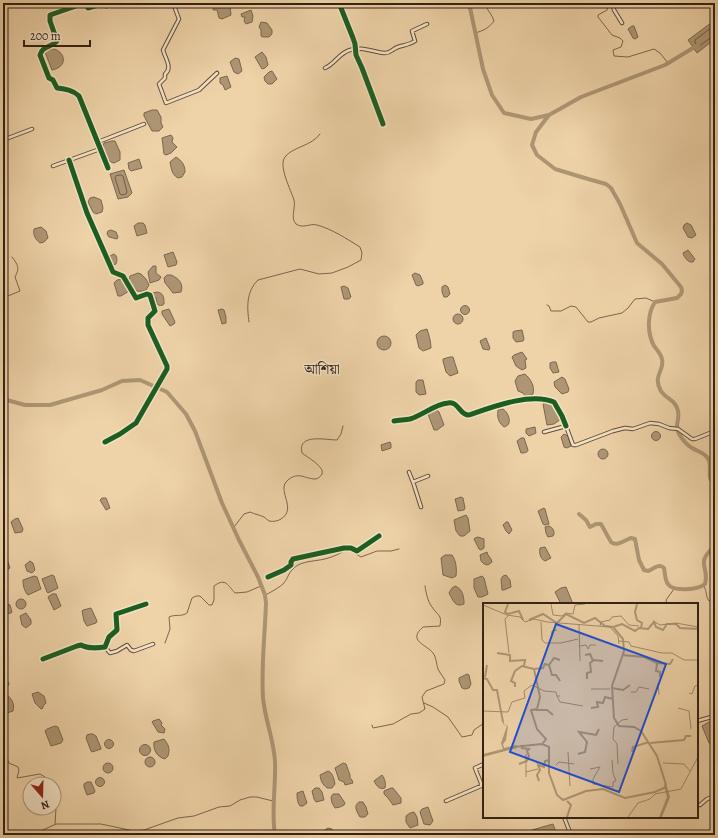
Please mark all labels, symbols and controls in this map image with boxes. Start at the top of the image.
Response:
scale bar [24,22,90,48]
text: 200 m [30,28,61,44]
district label: আশিয়া [303,360,340,379]
inset map [483,603,698,818]
north arrow [22,776,62,816]
text: N [39,797,52,813]

